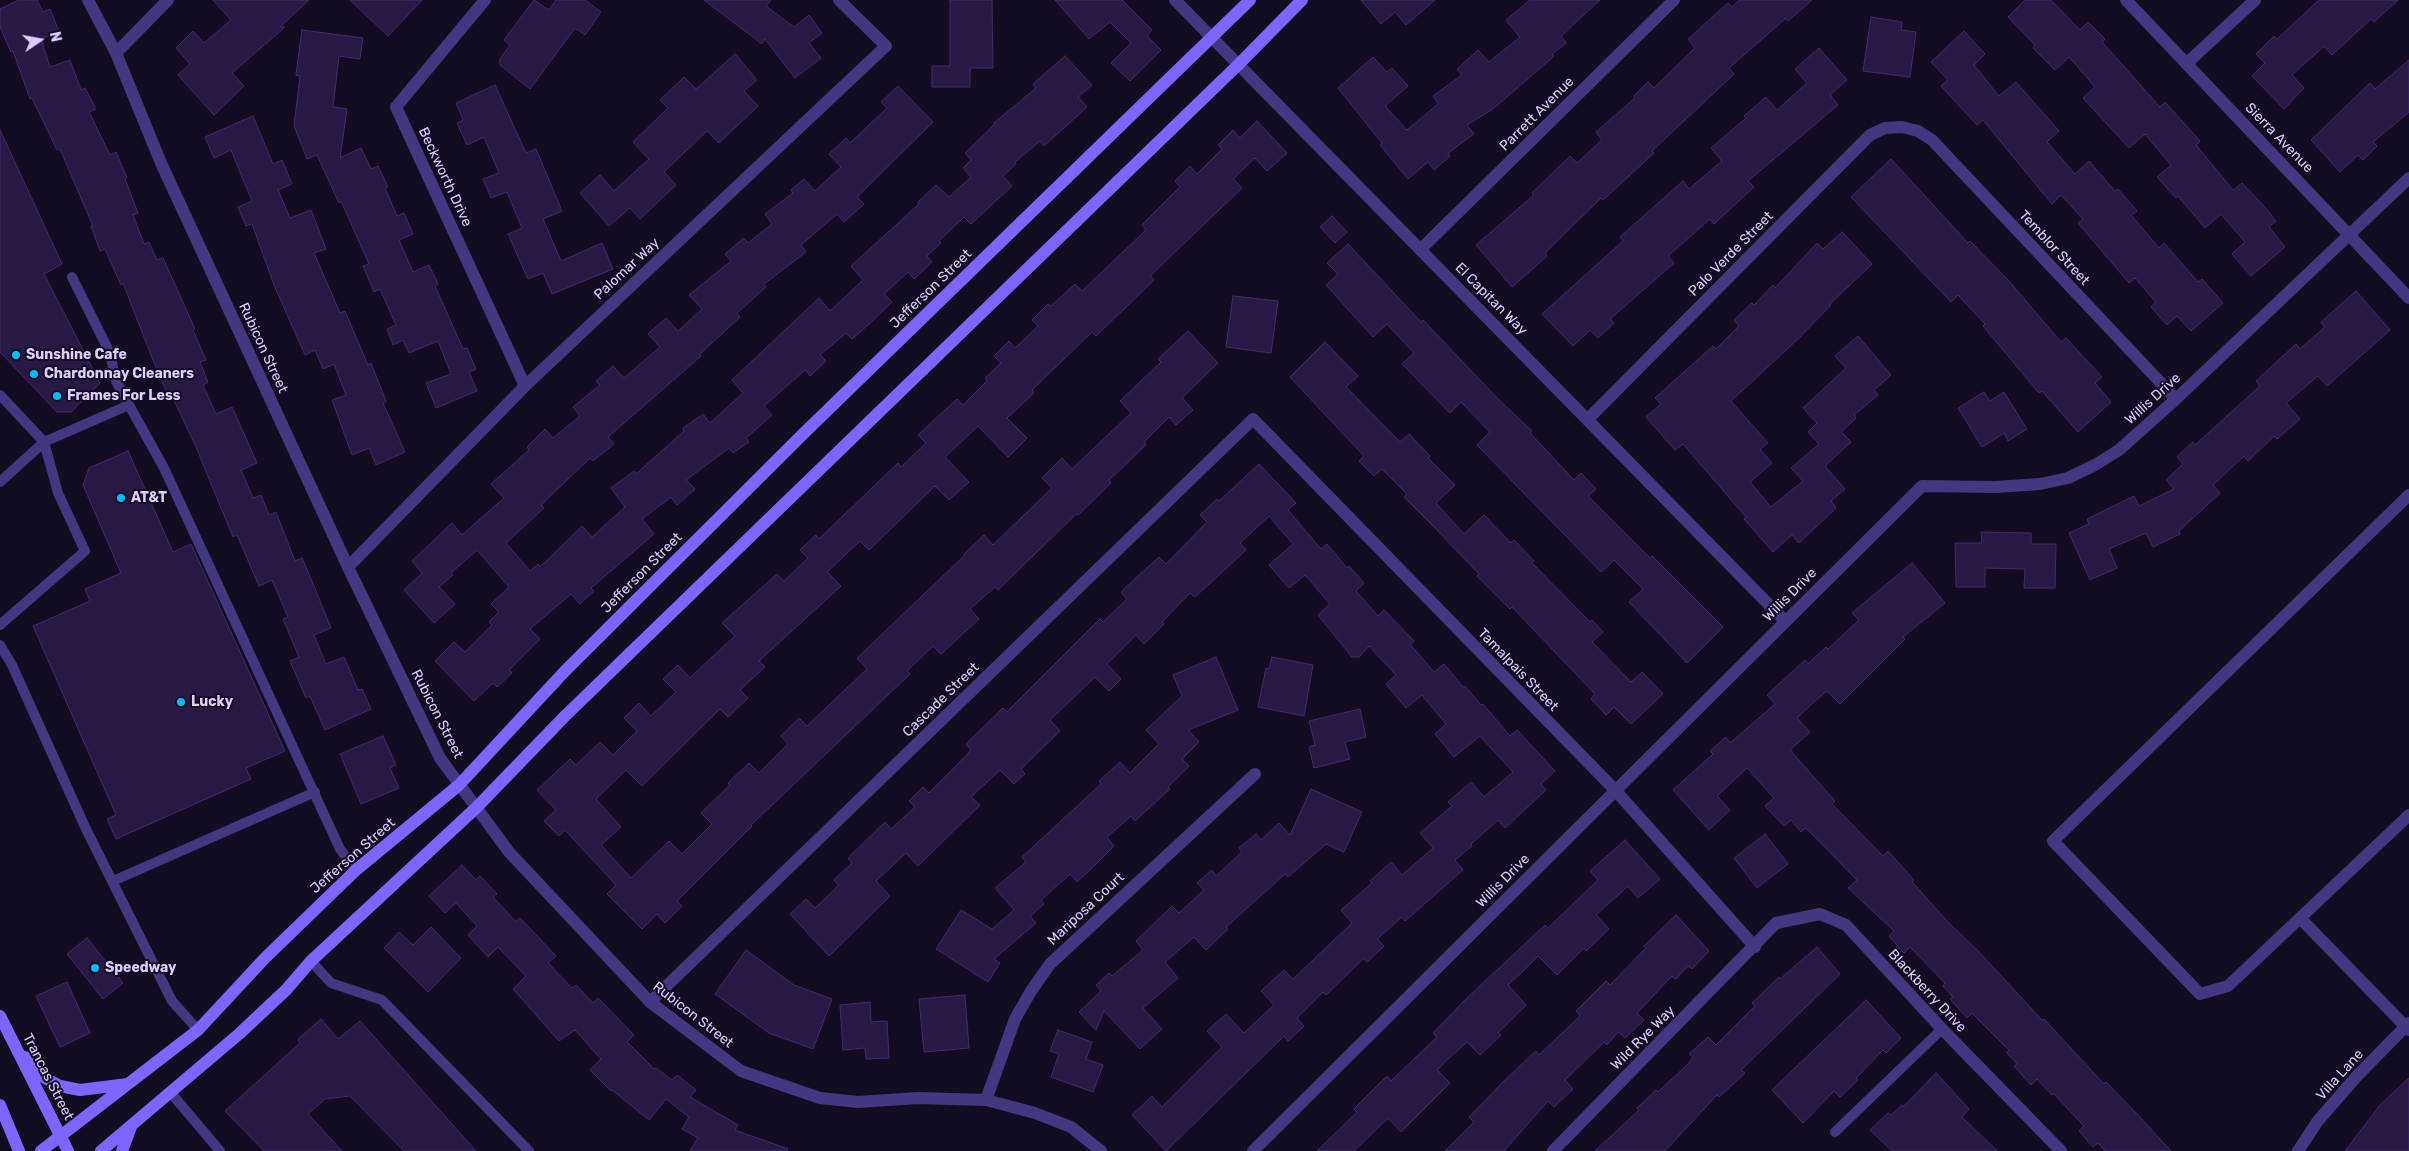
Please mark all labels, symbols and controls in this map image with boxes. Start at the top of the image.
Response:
north arrow [15,15,65,65]
text: N [46,30,65,43]
street label: Parrett Avenue [1496,73,1578,155]
street label: Sierra Avenue [2241,100,2317,176]
street label: Beckworth Drive [415,125,475,229]
street label: Temblor Street [2015,207,2093,289]
street label: Palo Verde Street [1685,208,1777,300]
street label: Palomar Way [591,235,663,303]
street label: Jefferson Street [887,246,975,332]
street label: El Capitan Way [1451,259,1531,339]
street label: Rubicon Street [235,300,291,396]
place label: Sunshine Cafe [26,347,127,363]
marker: Sunshine Cafe [10,349,22,361]
place label: Chardonnay Cleaners [44,366,194,382]
marker: Chardonnay Cleaners [28,368,40,380]
street label: Willis Drive [2122,370,2184,428]
place label: Frames For Less [67,388,180,404]
marker: Frames For Less [51,390,63,402]
place label: AT&T [131,490,167,506]
marker: AT&T [115,492,127,504]
street label: Jefferson Street [598,529,686,617]
street label: Willis Drive [1760,565,1820,625]
street label: Tamalpais Street [1474,625,1562,715]
street label: Cascade Street [899,659,983,741]
street label: Rubicon Street [407,667,467,761]
place label: Lucky [191,694,233,710]
marker: Lucky [175,696,187,708]
street label: Jefferson Street [307,815,399,897]
street label: Willis Drive [1473,851,1533,911]
street label: Mariposa Court [1044,869,1128,949]
street label: Blackberry Drive [1884,946,1970,1036]
place label: Speedway [105,960,176,976]
marker: Speedway [89,962,101,974]
street label: Rubicon Street [649,978,737,1052]
street label: Wild Rye Way [1607,1002,1679,1074]
street label: Trancas Street [19,1031,77,1123]
street label: Villa Lane [2313,1046,2367,1104]

